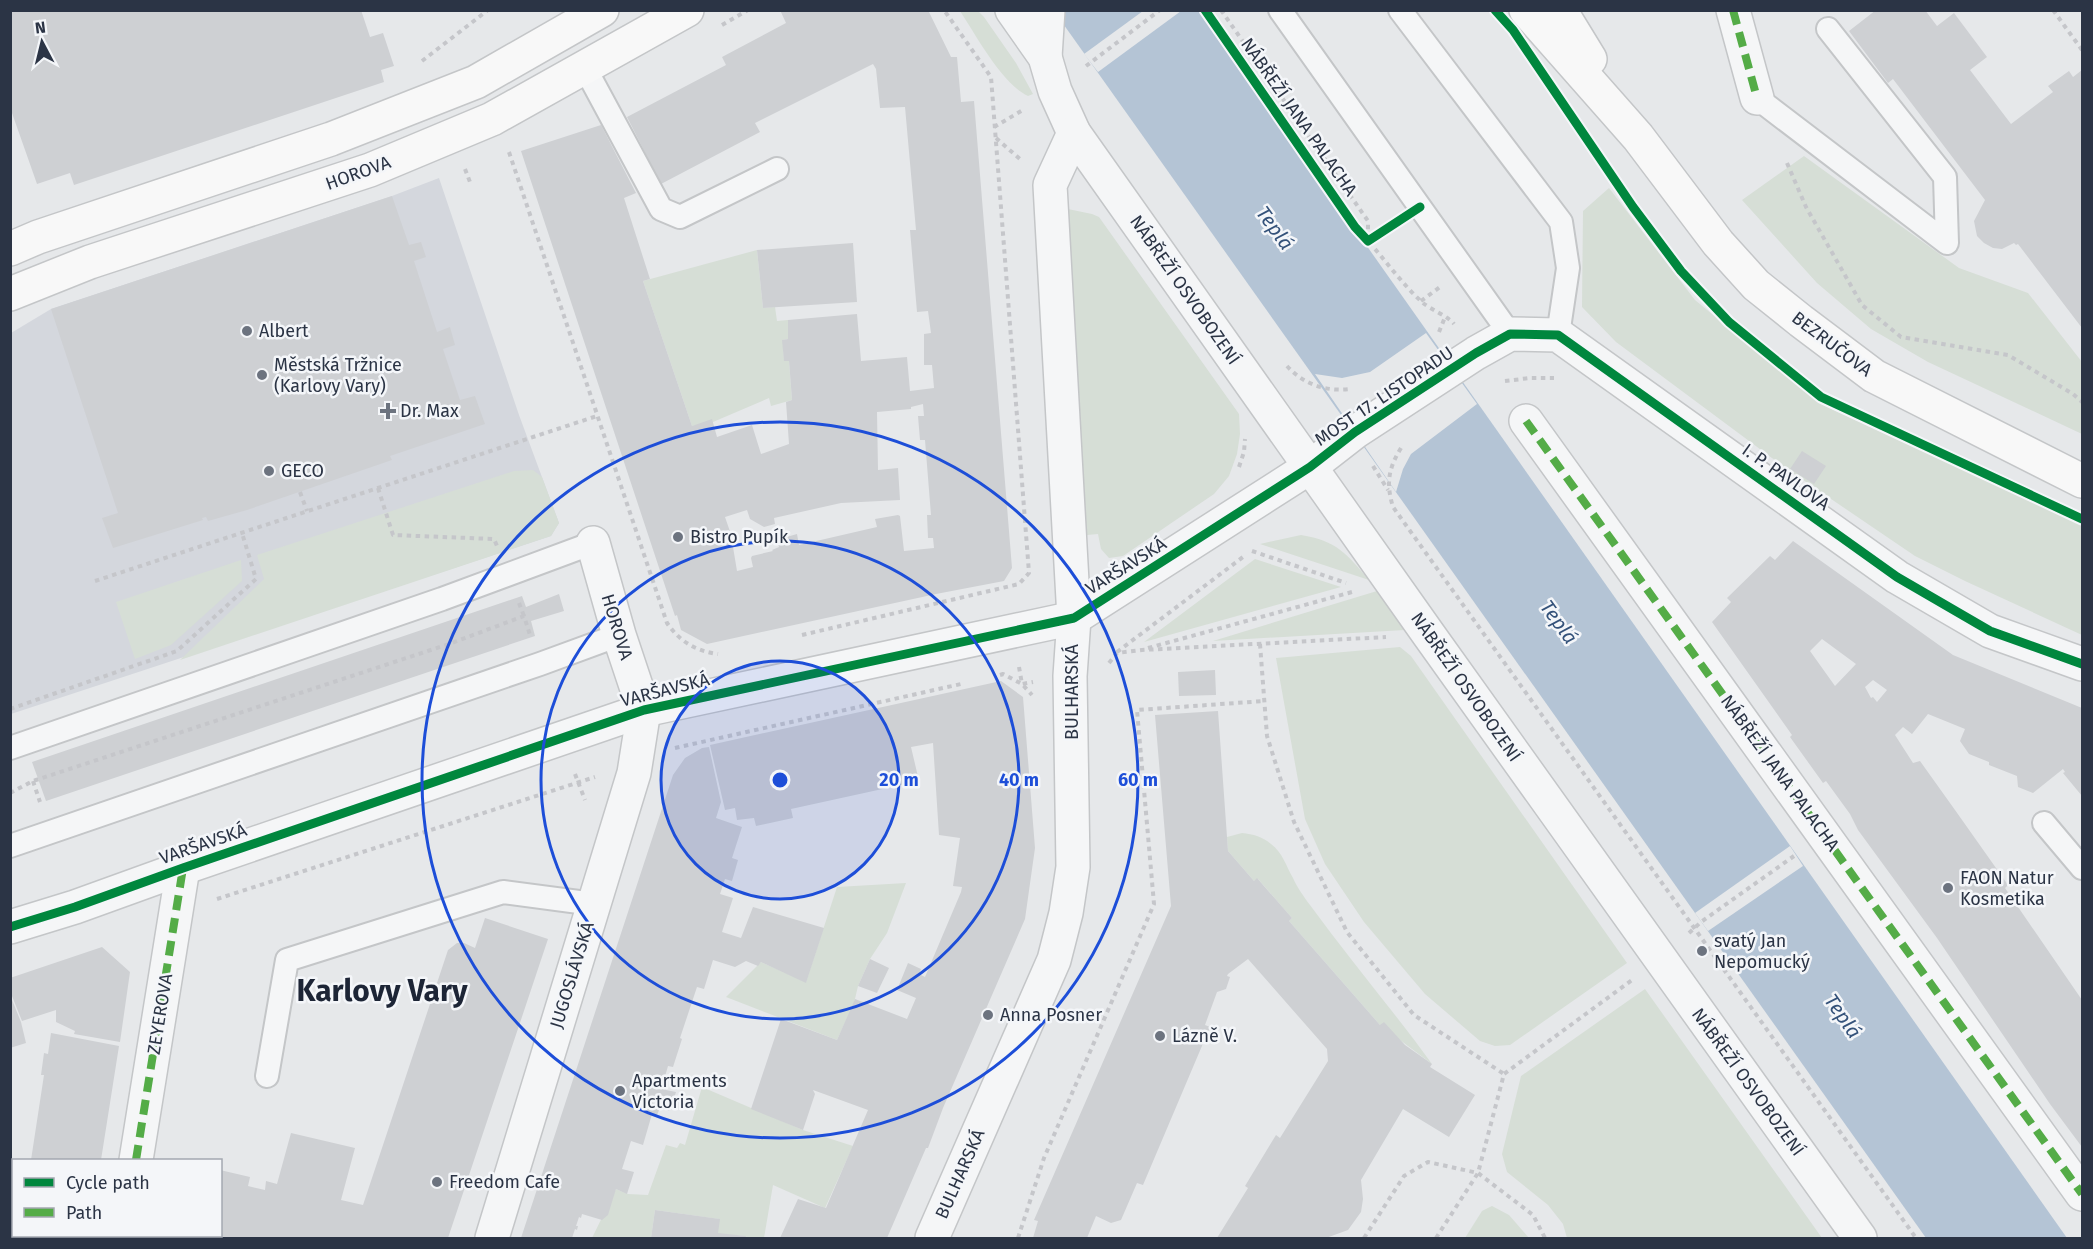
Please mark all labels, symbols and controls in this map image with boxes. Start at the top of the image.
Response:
north arrow [12,12,72,72]
text: N [34,18,47,38]
street label: NÁBŘEŽÍ JANA PALACHA [1236,33,1363,201]
street label: HOROVA [322,151,394,195]
water label: Teplá [1251,201,1299,255]
street label: NÁBŘEŽÍ OSVOBOZENÍ [1125,211,1246,369]
street label: BEZRUČOVA [1788,307,1877,382]
place label: Albert [259,320,309,342]
marker: Albert [240,324,254,338]
street label: MOST 17. LISTOPADU [1310,341,1458,451]
place label: Městská Tržnice (Karlovy Vary) [274,354,402,397]
marker: Městská Tržnice (Karlovy Vary) [255,368,269,382]
place label: Dr. Max [400,400,459,422]
marker: Dr. Max [381,404,395,418]
street label: I. P. PAVLOVA [1738,439,1835,516]
place label: GECO [281,460,324,482]
marker: GECO [262,464,276,478]
place label: Bistro Pupík [690,526,789,548]
marker: Bistro Pupík [671,530,685,544]
street label: VARŠAVSKÁ [1081,531,1171,599]
street label: HOROVA [597,591,638,663]
water label: Teplá [1535,595,1583,649]
street label: NÁBŘEŽÍ OSVOBOZENÍ [1406,608,1527,766]
street label: BULHARSKÁ [1060,643,1083,740]
street label: VARŠAVSKÁ [618,667,713,712]
street label: NÁBŘEŽÍ JANA PALACHA [1716,690,1845,856]
text: 20 m [879,769,919,791]
text: 40 m [999,769,1039,791]
text: 60 m [1118,769,1158,791]
centre of rings [770,770,790,790]
street label: VARŠAVSKÁ [156,818,250,869]
place label: FAON Natur Kosmetika [1960,867,2054,910]
marker: FAON Natur Kosmetika [1941,881,1955,895]
street label: JUGOSLÁVSKÁ [544,918,599,1031]
place label: svatý Jan Nepomucký [1714,930,1810,973]
marker: svatý Jan Nepomucký [1695,944,1709,958]
street label: ZEYEROVA [143,971,177,1056]
district label: Karlovy Vary [296,973,468,1009]
water label: Teplá [1819,989,1867,1043]
street label: NÁBŘEŽÍ OSVOBOZENÍ [1687,1003,1810,1160]
place label: Anna Posner [1000,1004,1102,1026]
marker: Anna Posner [981,1008,995,1022]
place label: Lázně V. [1172,1025,1237,1047]
marker: Lázně V. [1153,1029,1167,1043]
place label: Apartments Victoria [632,1070,727,1113]
marker: Apartments Victoria [613,1084,627,1098]
street label: BULHARSKÁ [930,1125,990,1222]
legend [12,1159,222,1237]
place label: Freedom Cafe [449,1171,560,1193]
text: Cycle path [66,1172,150,1194]
marker: Freedom Cafe [430,1175,444,1189]
text: Path [66,1202,102,1224]

